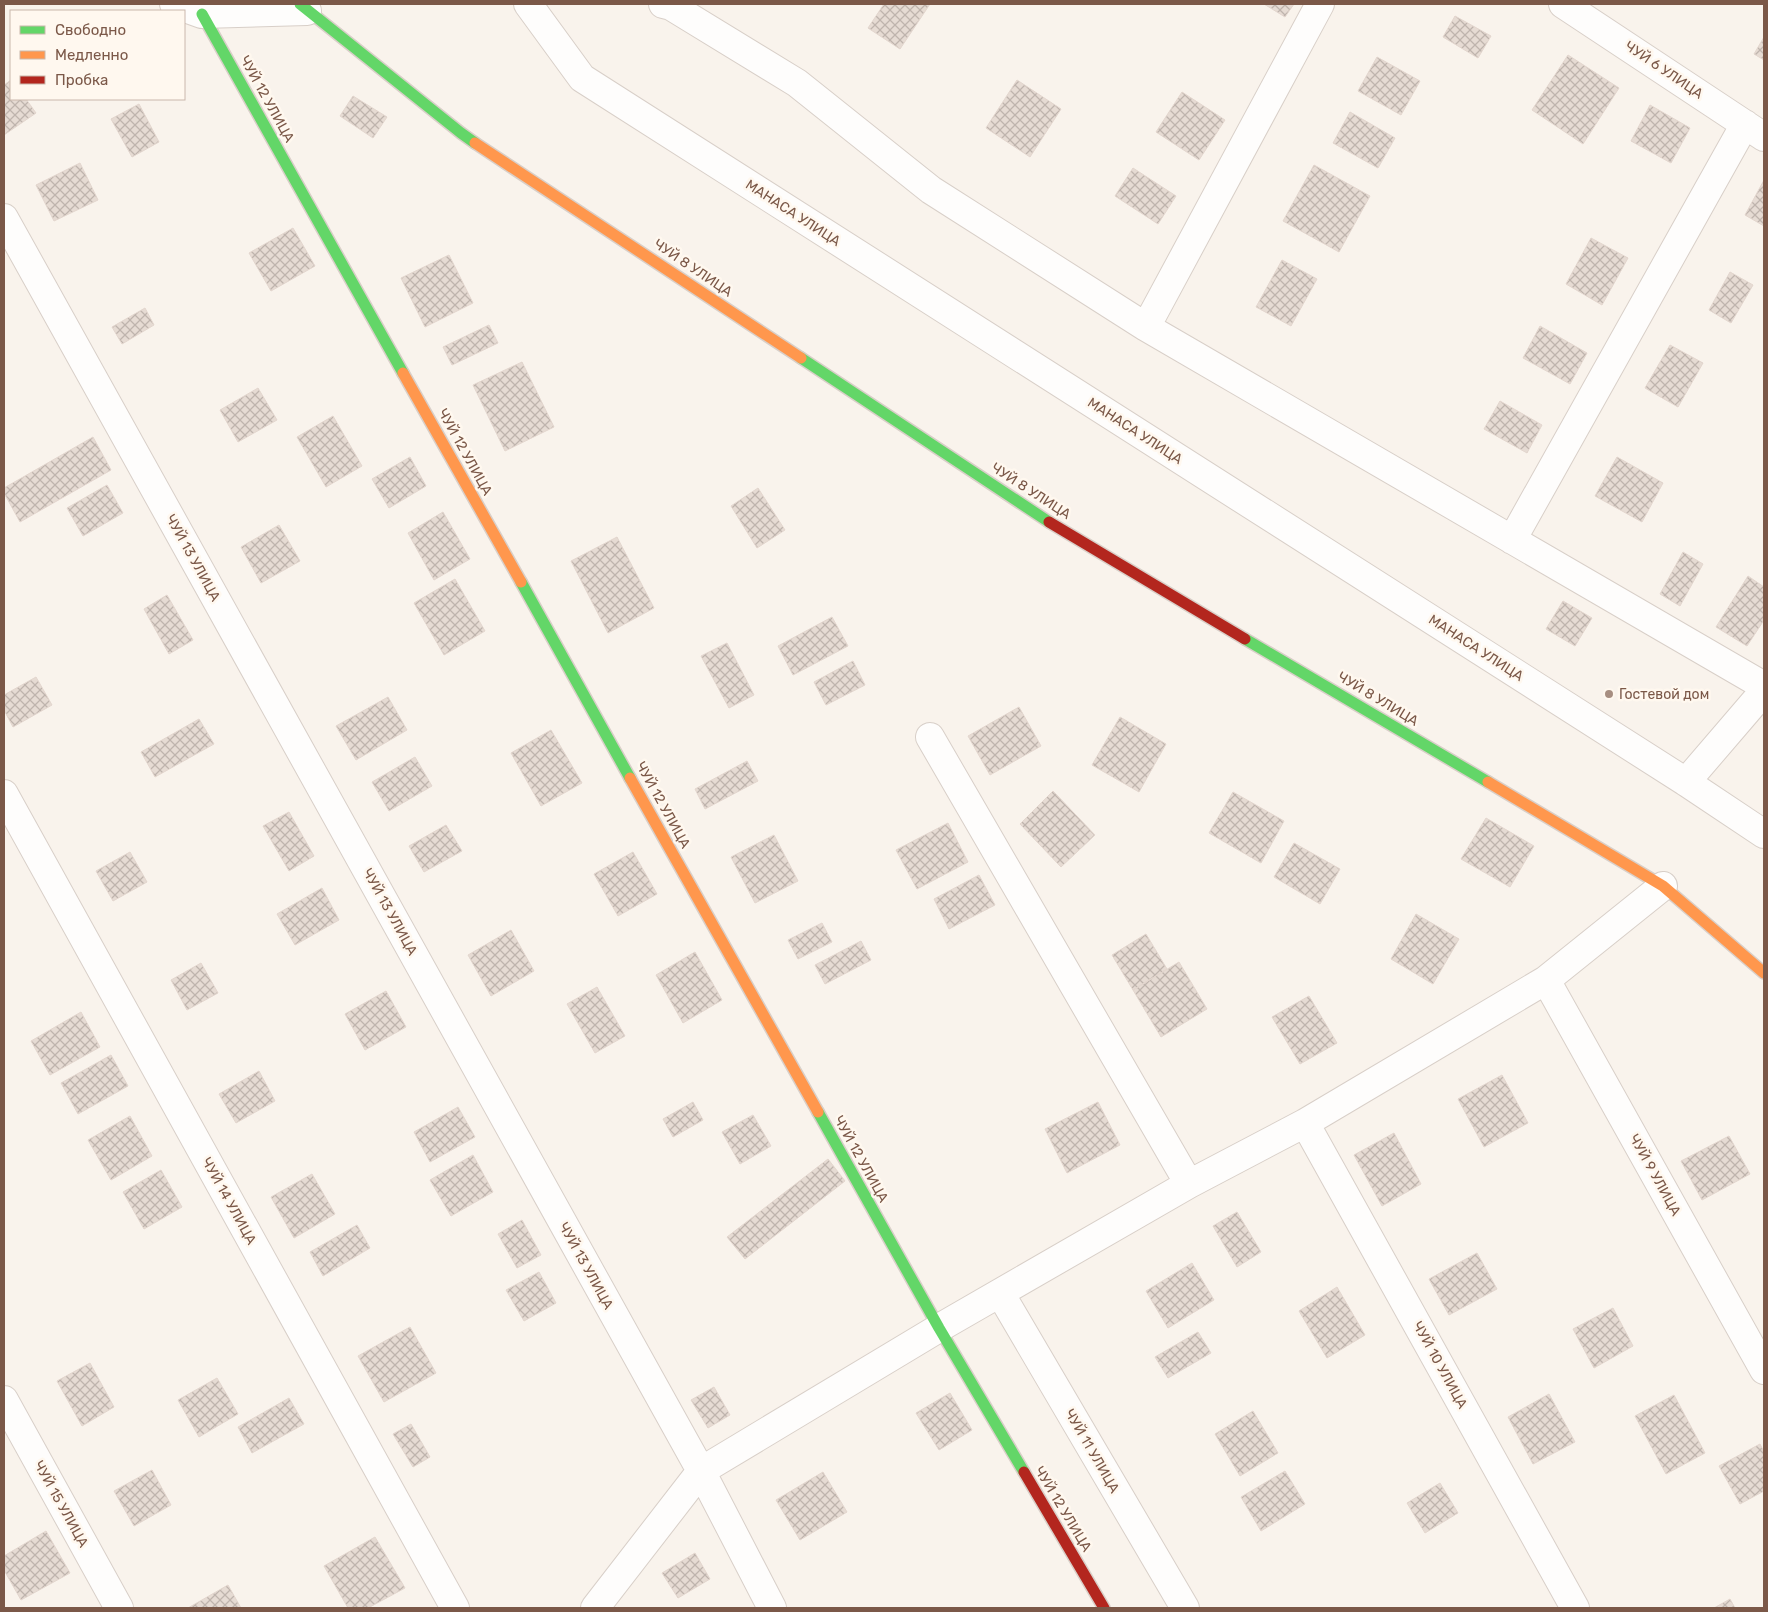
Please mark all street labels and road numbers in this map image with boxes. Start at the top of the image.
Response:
street label: ЧУЙ 6 УЛИЦА [1622,37,1707,103]
street label: ЧУЙ 12 УЛИЦА [236,52,299,146]
street label: МАНАСА УЛИЦА [742,176,844,250]
street label: ЧУЙ 8 УЛИЦА [650,235,737,301]
street label: МАНАСА УЛИЦА [1084,394,1186,468]
street label: ЧУЙ 12 УЛИЦА [434,405,497,499]
street label: ЧУЙ 8 УЛИЦА [988,458,1075,523]
street label: ЧУЙ 13 УЛИЦА [162,511,225,605]
street label: МАНАСА УЛИЦА [1425,611,1527,685]
street label: ЧУЙ 8 УЛИЦА [1335,667,1423,730]
street label: ЧУЙ 12 УЛИЦА [632,758,695,852]
street label: ЧУЙ 13 УЛИЦА [359,865,422,959]
street label: ЧУЙ 12 УЛИЦА [830,1112,893,1206]
street label: ЧУЙ 9 УЛИЦА [1626,1131,1686,1219]
street label: ЧУЙ 14 УЛИЦА [198,1154,261,1248]
street label: ЧУЙ 13 УЛИЦА [555,1219,618,1313]
street label: ЧУЙ 10 УЛИЦА [1409,1318,1472,1412]
street label: ЧУЙ 11 УЛИЦА [1061,1405,1124,1497]
street label: ЧУЙ 15 УЛИЦА [30,1457,93,1551]
street label: ЧУЙ 12 УЛИЦА [1031,1463,1096,1555]

